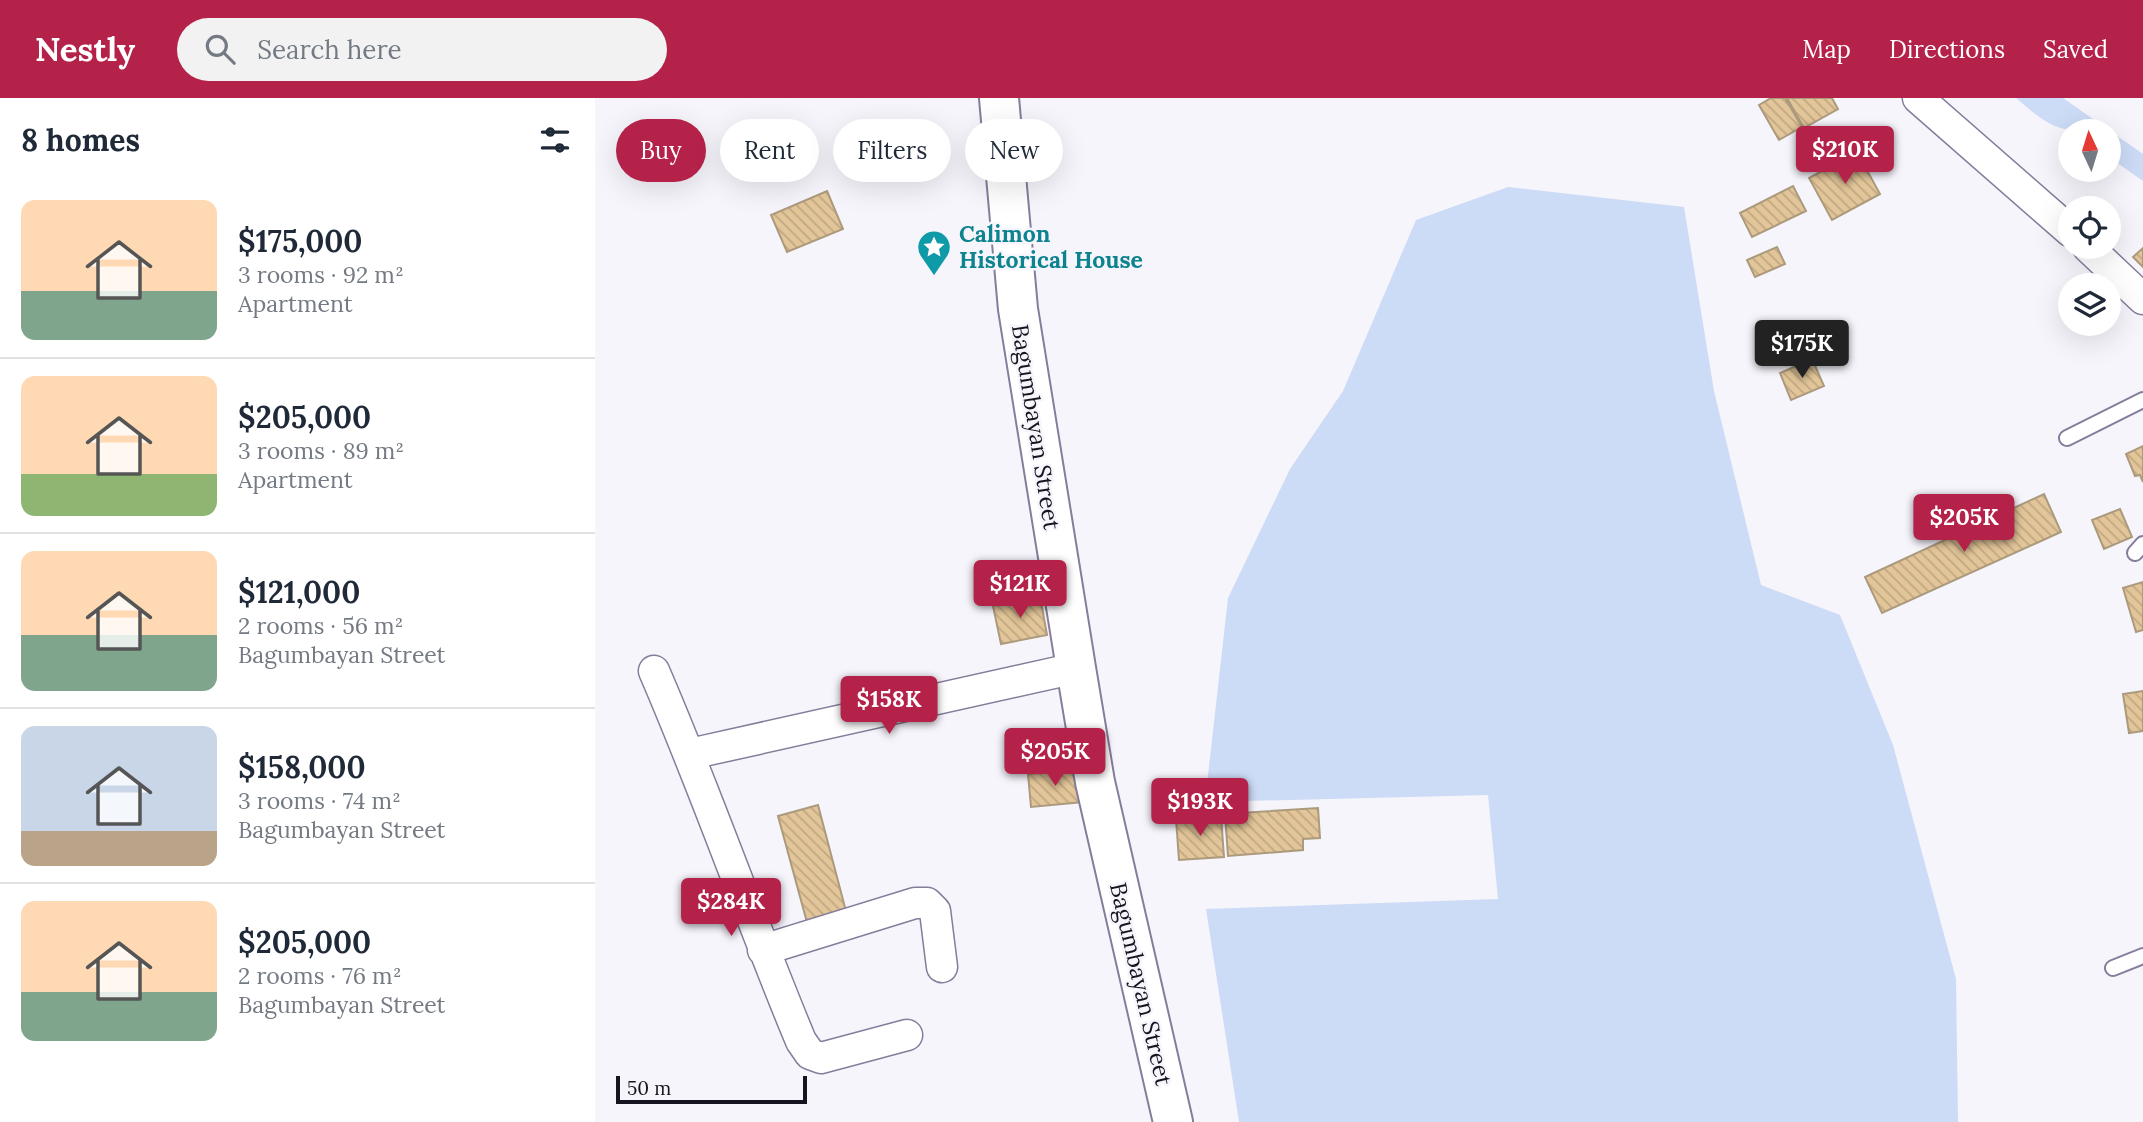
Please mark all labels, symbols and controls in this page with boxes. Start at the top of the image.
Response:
search box [177,18,667,81]
text: Nestly [35,28,135,70]
icon: search [201,30,239,68]
text: Search here [257,33,402,66]
text: Map [1802,34,1851,65]
text: Directions [1889,34,2005,65]
text: Saved [2043,34,2108,65]
chip: Buy [616,119,706,182]
chip: Rent [720,119,819,182]
chip: Filters [833,119,951,182]
chip: New [965,119,1063,182]
north arrow [2058,119,2121,182]
map controls [2058,119,2121,336]
text: 8 homes [21,121,140,159]
icon: filters [536,121,574,159]
pin: $210K [1796,126,1894,186]
text: $210K [1812,134,1878,163]
button: locate [2058,196,2121,259]
place label: Calimon Historical House [959,219,1143,274]
text: $175,000 [238,222,362,260]
icon: home [77,228,161,312]
place icon: Calimon Historical House [915,228,953,277]
text: 3 rooms · 92 m² [238,260,404,289]
button: layers [2058,273,2121,336]
text: Apartment [238,289,353,318]
pin: $175K [1753,320,1851,380]
street label: Bagumbayan Street [1006,322,1067,532]
text: $175K [1771,328,1833,357]
text: $205,000 [238,398,371,436]
icon: home [77,404,161,488]
text: 3 rooms · 89 m² [238,436,404,465]
text: Apartment [238,465,353,494]
pin: $205K [1915,494,2013,554]
text: $205K [1929,502,1999,531]
pin: $121K [971,560,1069,620]
text: $121K [990,568,1050,597]
text: $121,000 [238,573,360,611]
icon: home [77,579,161,663]
text: 2 rooms · 56 m² [238,611,403,640]
text: Bagumbayan Street [238,640,445,669]
pin: $158K [840,676,938,736]
text: $158K [857,684,921,713]
pin: $205K [1006,728,1104,788]
text: $205K [1020,736,1090,765]
text: $158,000 [238,748,365,786]
icon: home [77,754,161,838]
pin: $193K [1151,778,1249,838]
text: 3 rooms · 74 m² [238,786,401,815]
text: $193K [1167,786,1233,815]
text: Bagumbayan Street [238,815,445,844]
pin: $284K [682,878,780,938]
street label: Bagumbayan Street [1104,880,1179,1088]
text: $284K [697,886,765,915]
text: $205,000 [238,923,371,961]
icon: home [77,929,161,1013]
text: 2 rooms · 76 m² [238,961,402,990]
text: Bagumbayan Street [238,990,445,1019]
scale bar [616,1073,807,1105]
text: 50 m [627,1076,671,1100]

